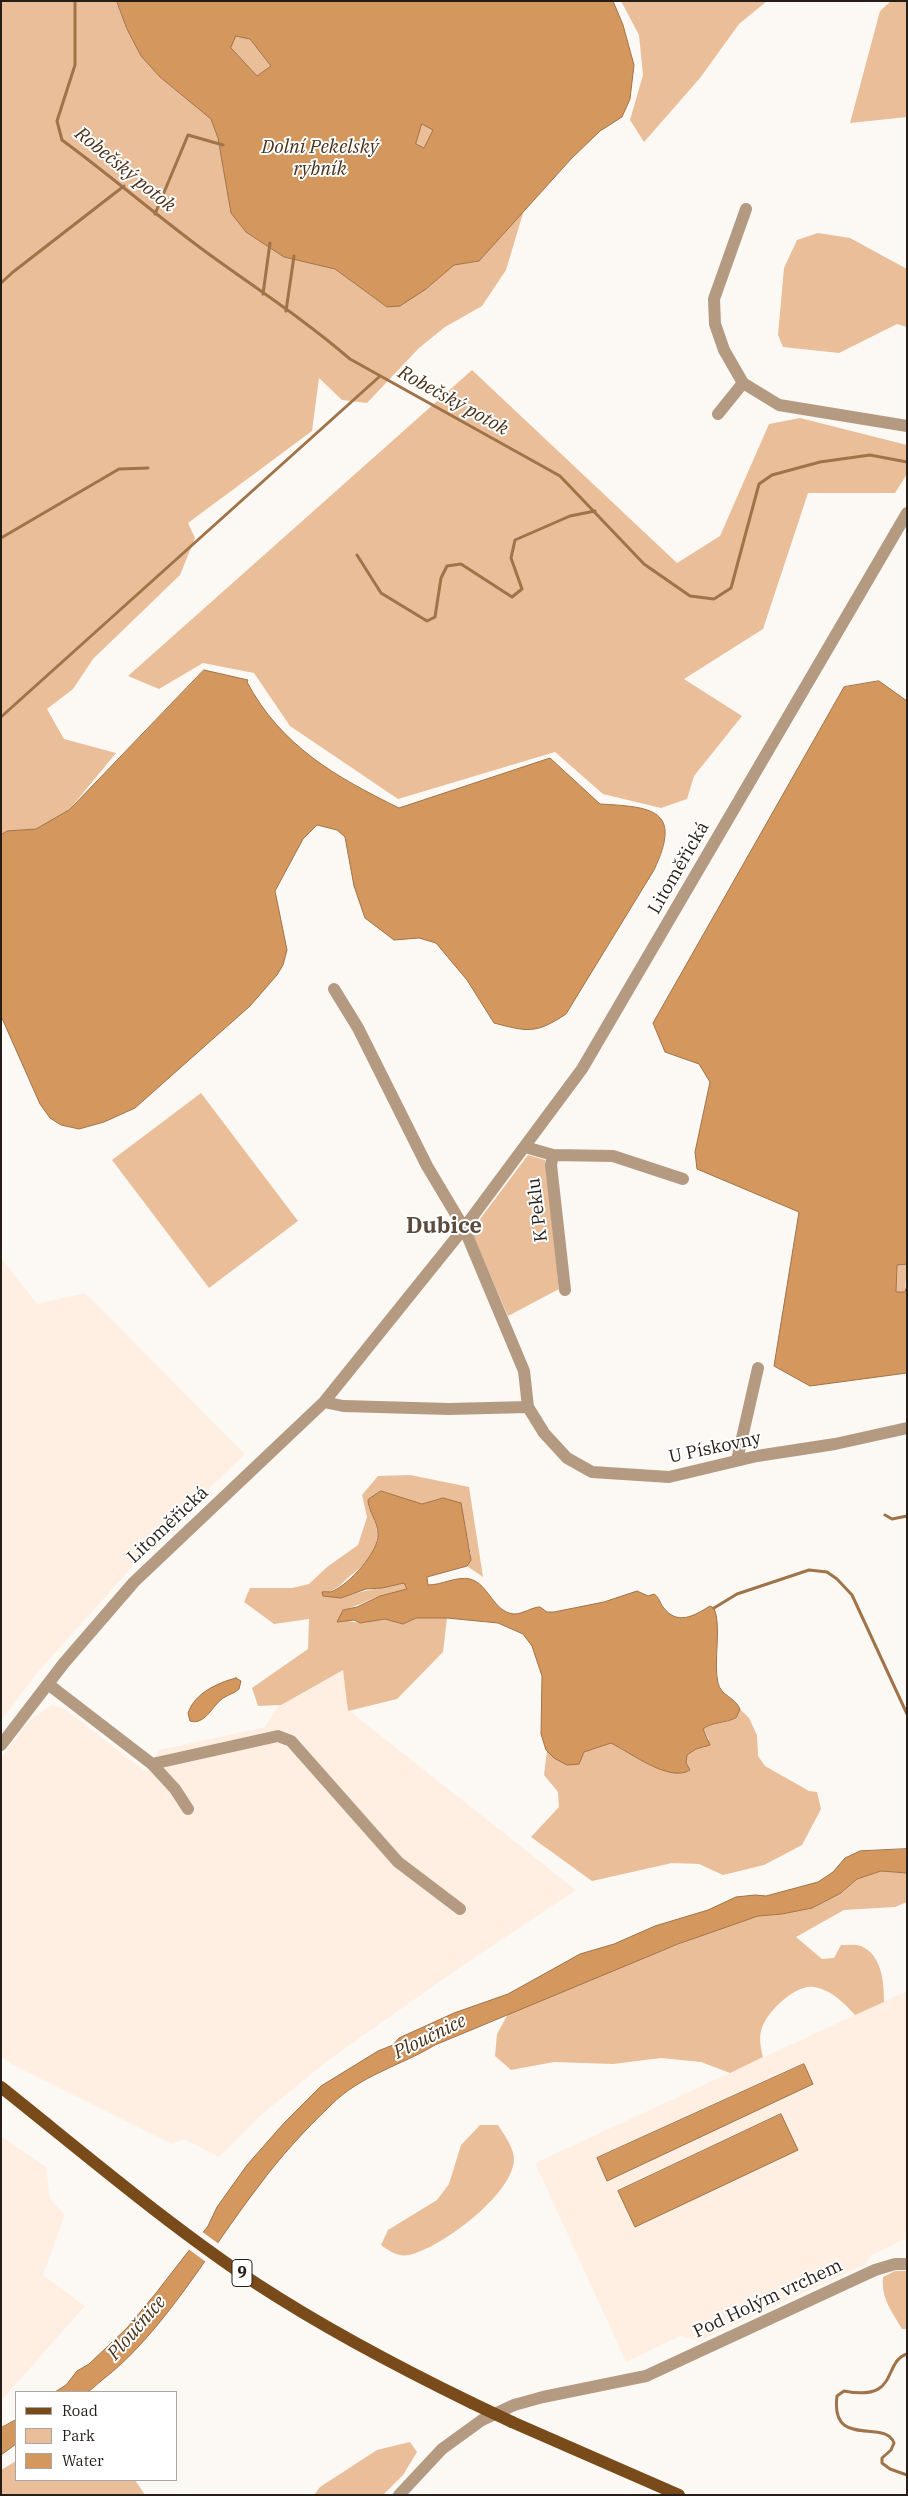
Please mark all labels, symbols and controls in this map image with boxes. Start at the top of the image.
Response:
water label: Robečský potok [70,123,180,217]
water label: Dolní Pekelský rybník [262,137,378,181]
water label: Robečský potok [394,361,512,441]
street label: Litoměřická [644,818,714,918]
street label: K Peklu [523,1177,553,1243]
district label: Dubice [406,1214,482,1240]
street label: U Pískovny [667,1428,763,1468]
street label: Litoměřická [123,1482,213,1568]
water label: Ploučnice [390,2010,470,2064]
street label: Pod Holým vrchem [690,2255,846,2343]
road number: 9 [232,2260,252,2286]
water label: Ploučnice [103,2291,171,2365]
legend [15,2391,178,2481]
text: Road [62,2401,98,2420]
text: Park [62,2426,95,2445]
text: Water [62,2451,104,2470]

